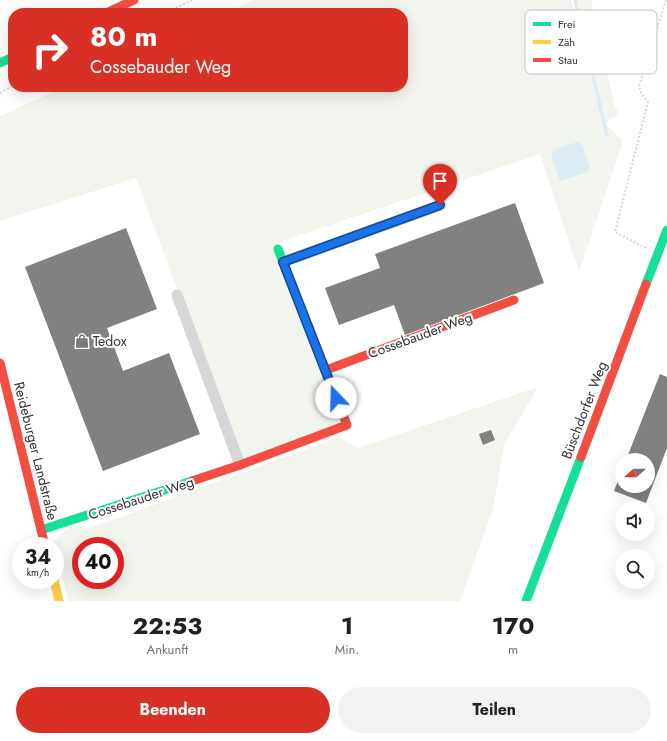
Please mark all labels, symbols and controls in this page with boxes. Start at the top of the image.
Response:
legend [525,10,657,74]
text: 80 m [90,16,157,57]
text: Frei [558,16,576,32]
icon: right [24,24,76,76]
text: Zäh [558,34,575,50]
text: Stau [558,52,578,68]
text: Cossebauder Weg [90,54,231,80]
pin [423,164,457,205]
icon: arrive [429,170,451,192]
street label: Cossebauder Weg [365,307,475,363]
place label: Tedox [93,331,127,351]
shop icon: Tedox [74,333,90,349]
street label: Büschdorfer Weg [556,358,612,462]
position arrow [315,377,357,419]
street label: Reideburger Landstraße [9,380,63,522]
north arrow [615,453,655,493]
map controls [615,453,655,589]
street label: Cossebauder Weg [86,472,196,524]
button: sound [615,501,655,541]
speed limit sign: 40 [72,537,124,589]
text: 34 [25,543,51,572]
button: search [615,549,655,589]
text: km/h [27,565,49,580]
text: 22:53 [133,608,202,643]
text: 1 [341,608,353,643]
text: 170 [492,608,534,643]
text: Ankunft [147,640,188,659]
text: Min. [335,640,359,659]
text: m [508,640,518,659]
button: Beenden [16,687,330,733]
button: Teilen [338,687,651,733]

